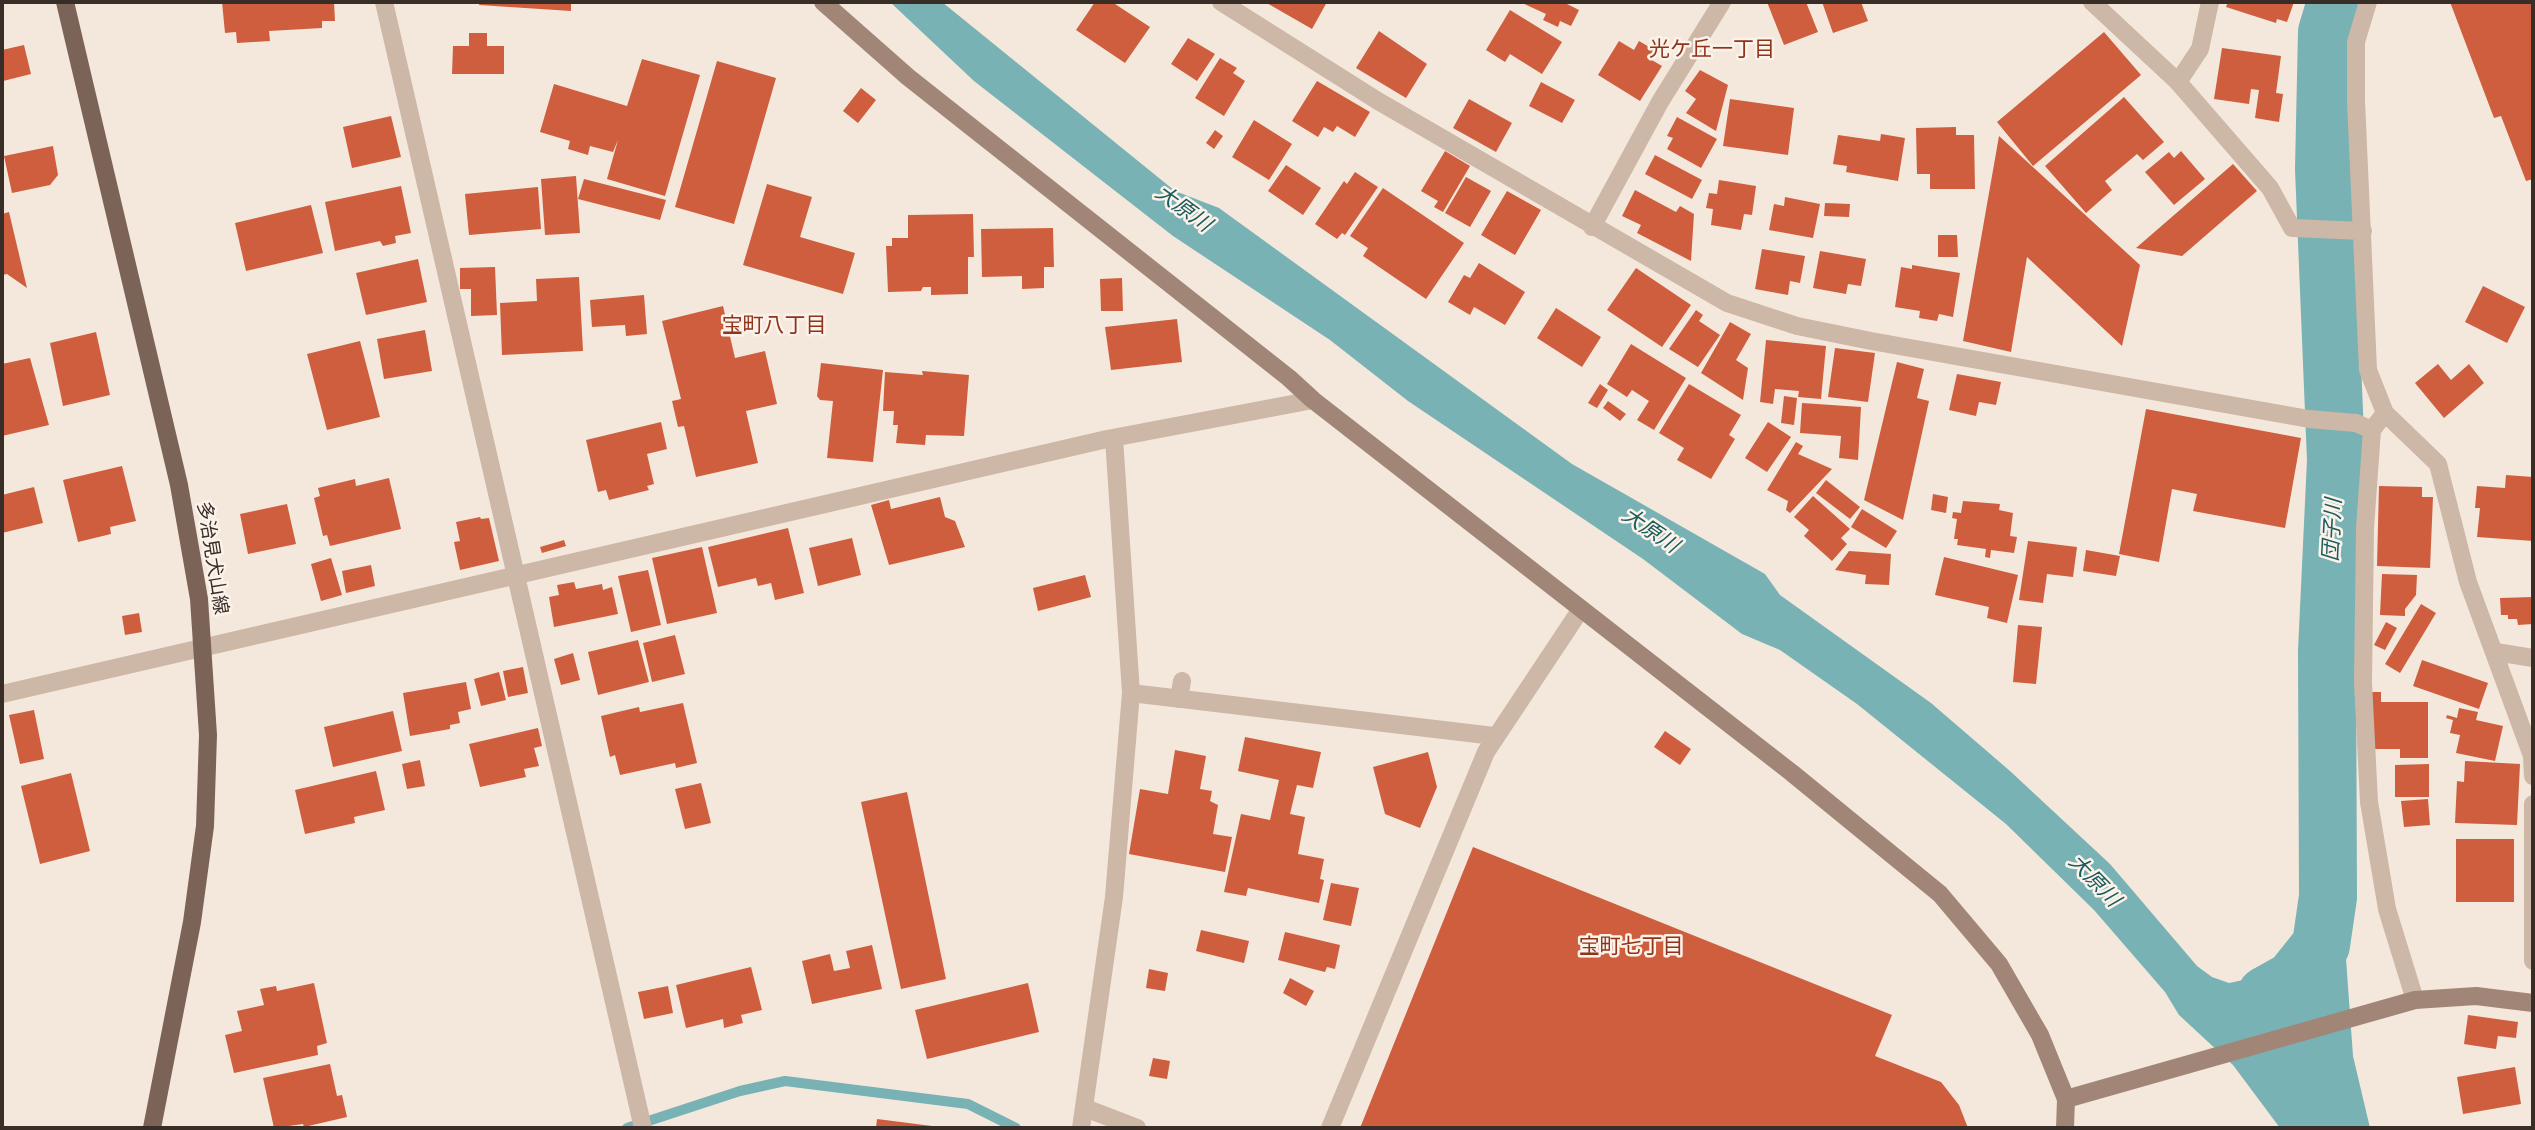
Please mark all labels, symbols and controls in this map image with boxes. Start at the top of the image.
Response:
district label: 光ケ丘一丁目 [1649,37,1775,63]
water label: 大原川 [1150,180,1216,238]
district label: 宝町八丁目 [722,313,826,339]
water label: 団子川 [2319,498,2347,562]
street label: 多治見犬山線 [192,500,232,616]
water label: 大原川 [1617,503,1683,559]
water label: 大原川 [2063,850,2125,912]
district label: 宝町七丁目 [1579,934,1683,960]

